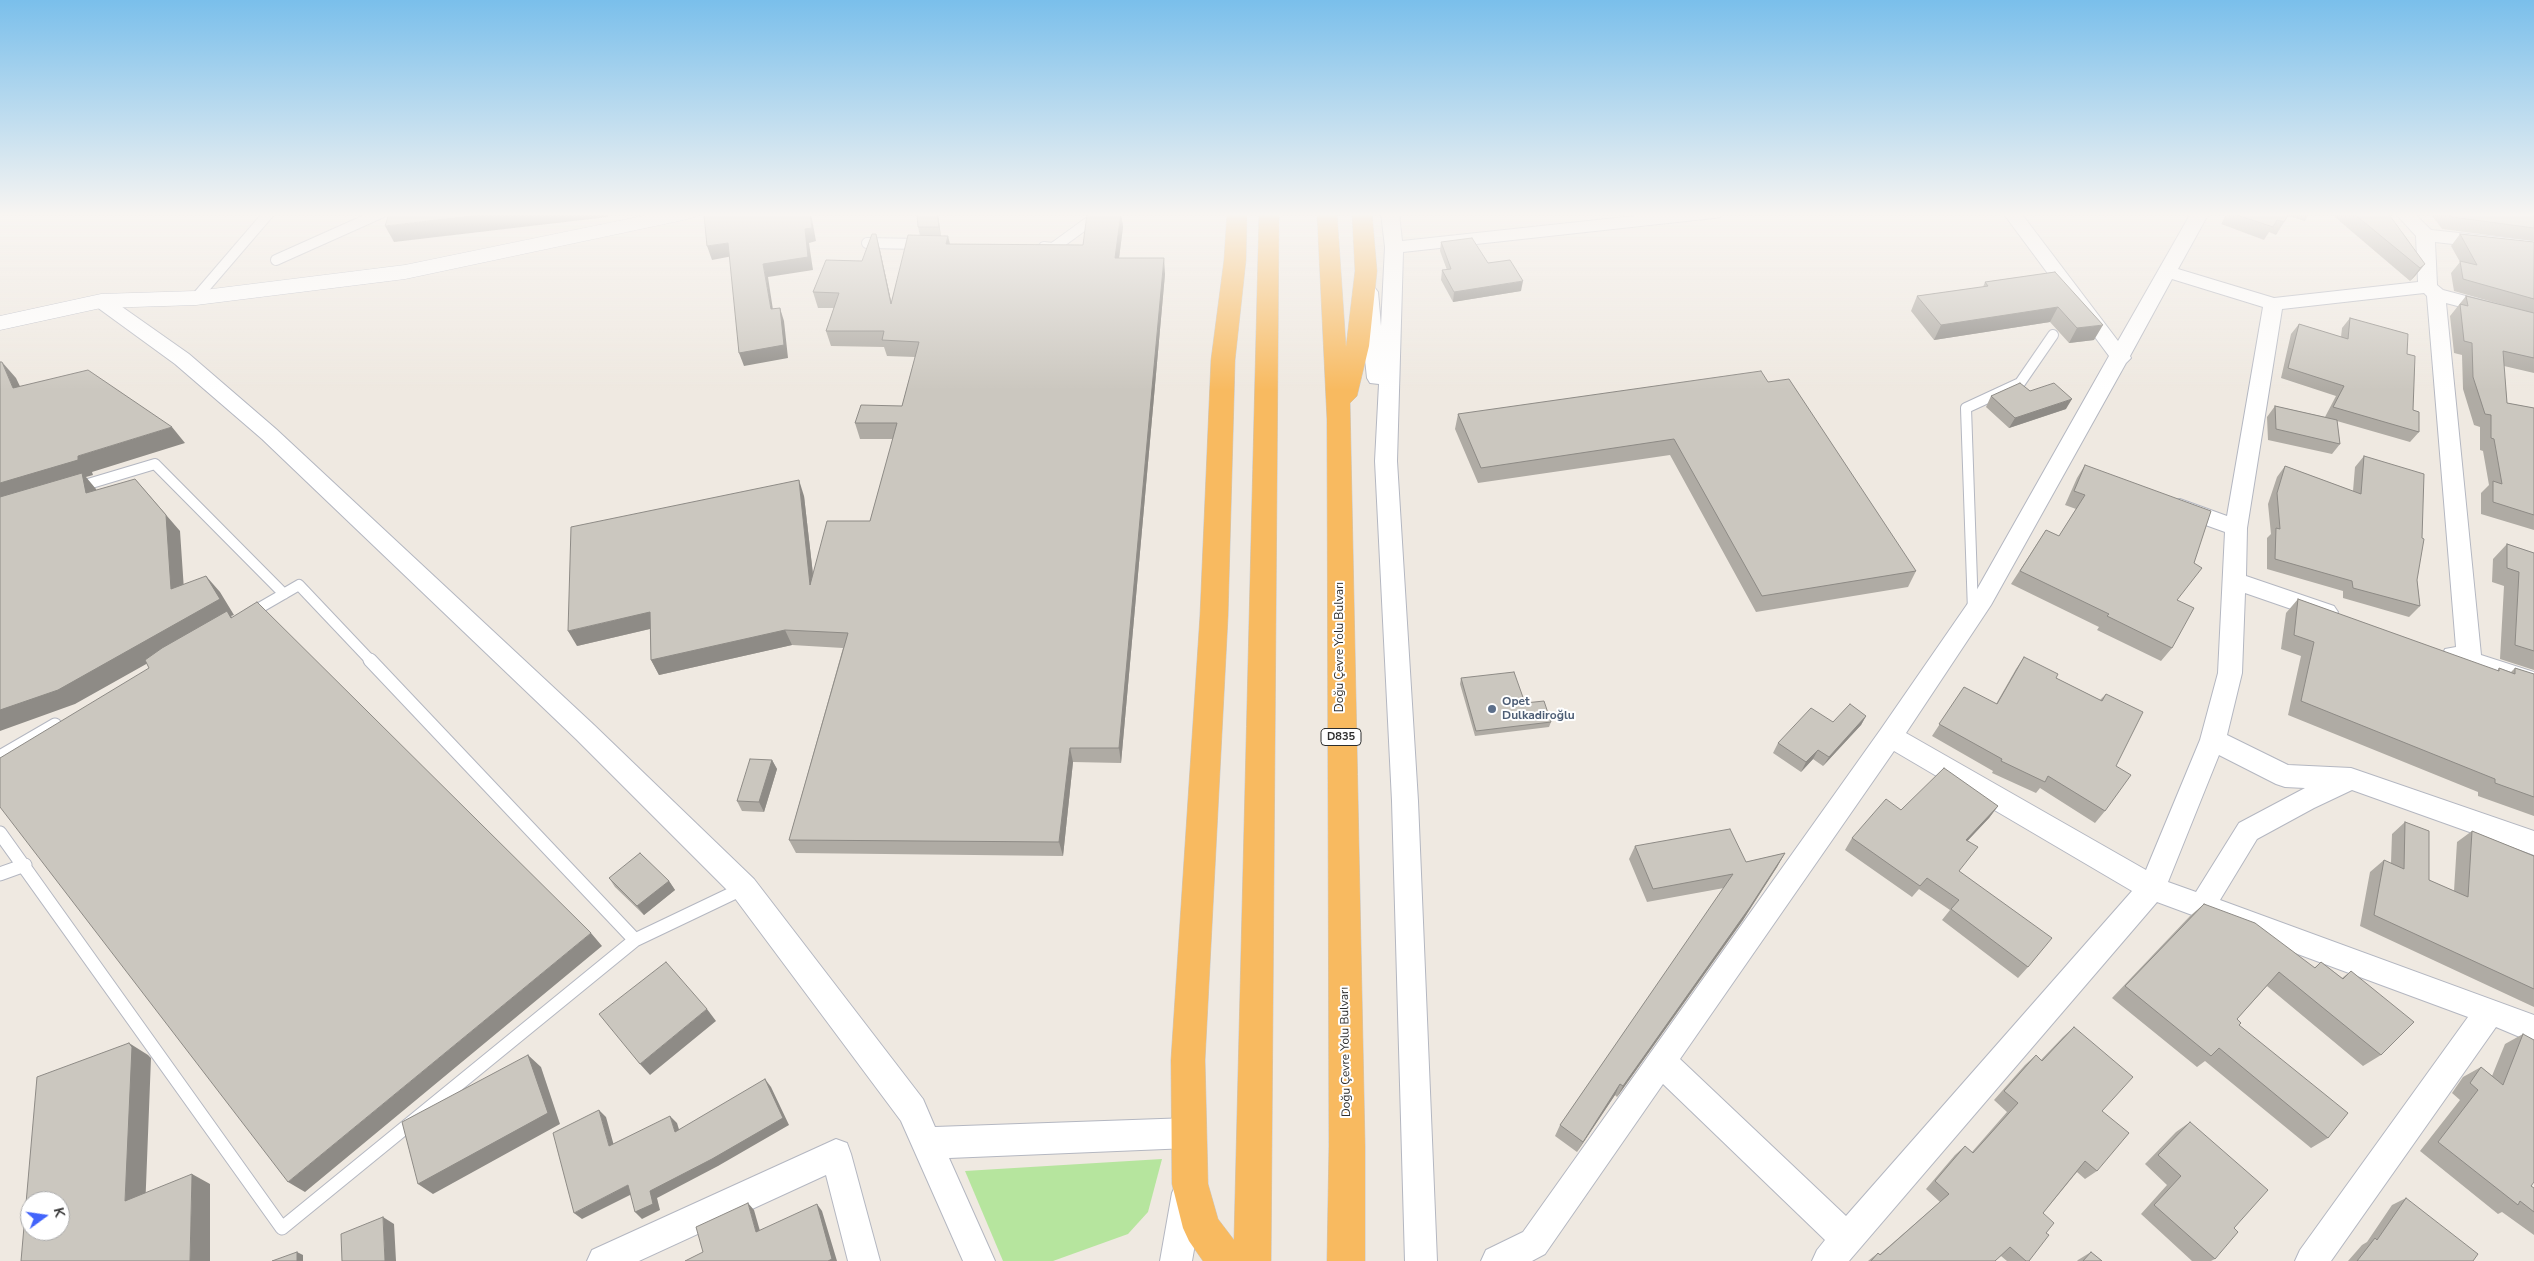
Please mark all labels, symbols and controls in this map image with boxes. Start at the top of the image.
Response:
street label: Doğu Çevre Yolu Bulvarı [1333,582,1347,712]
place label: Opet Dulkadiroğlu [1502,695,1575,723]
marker: Opet Dulkadiroğlu [1486,703,1498,715]
road number: D835 [1321,729,1361,746]
street label: Doğu Çevre Yolu Bulvarı [1338,987,1354,1117]
north arrow [20,1191,70,1241]
text: K [49,1206,69,1219]

